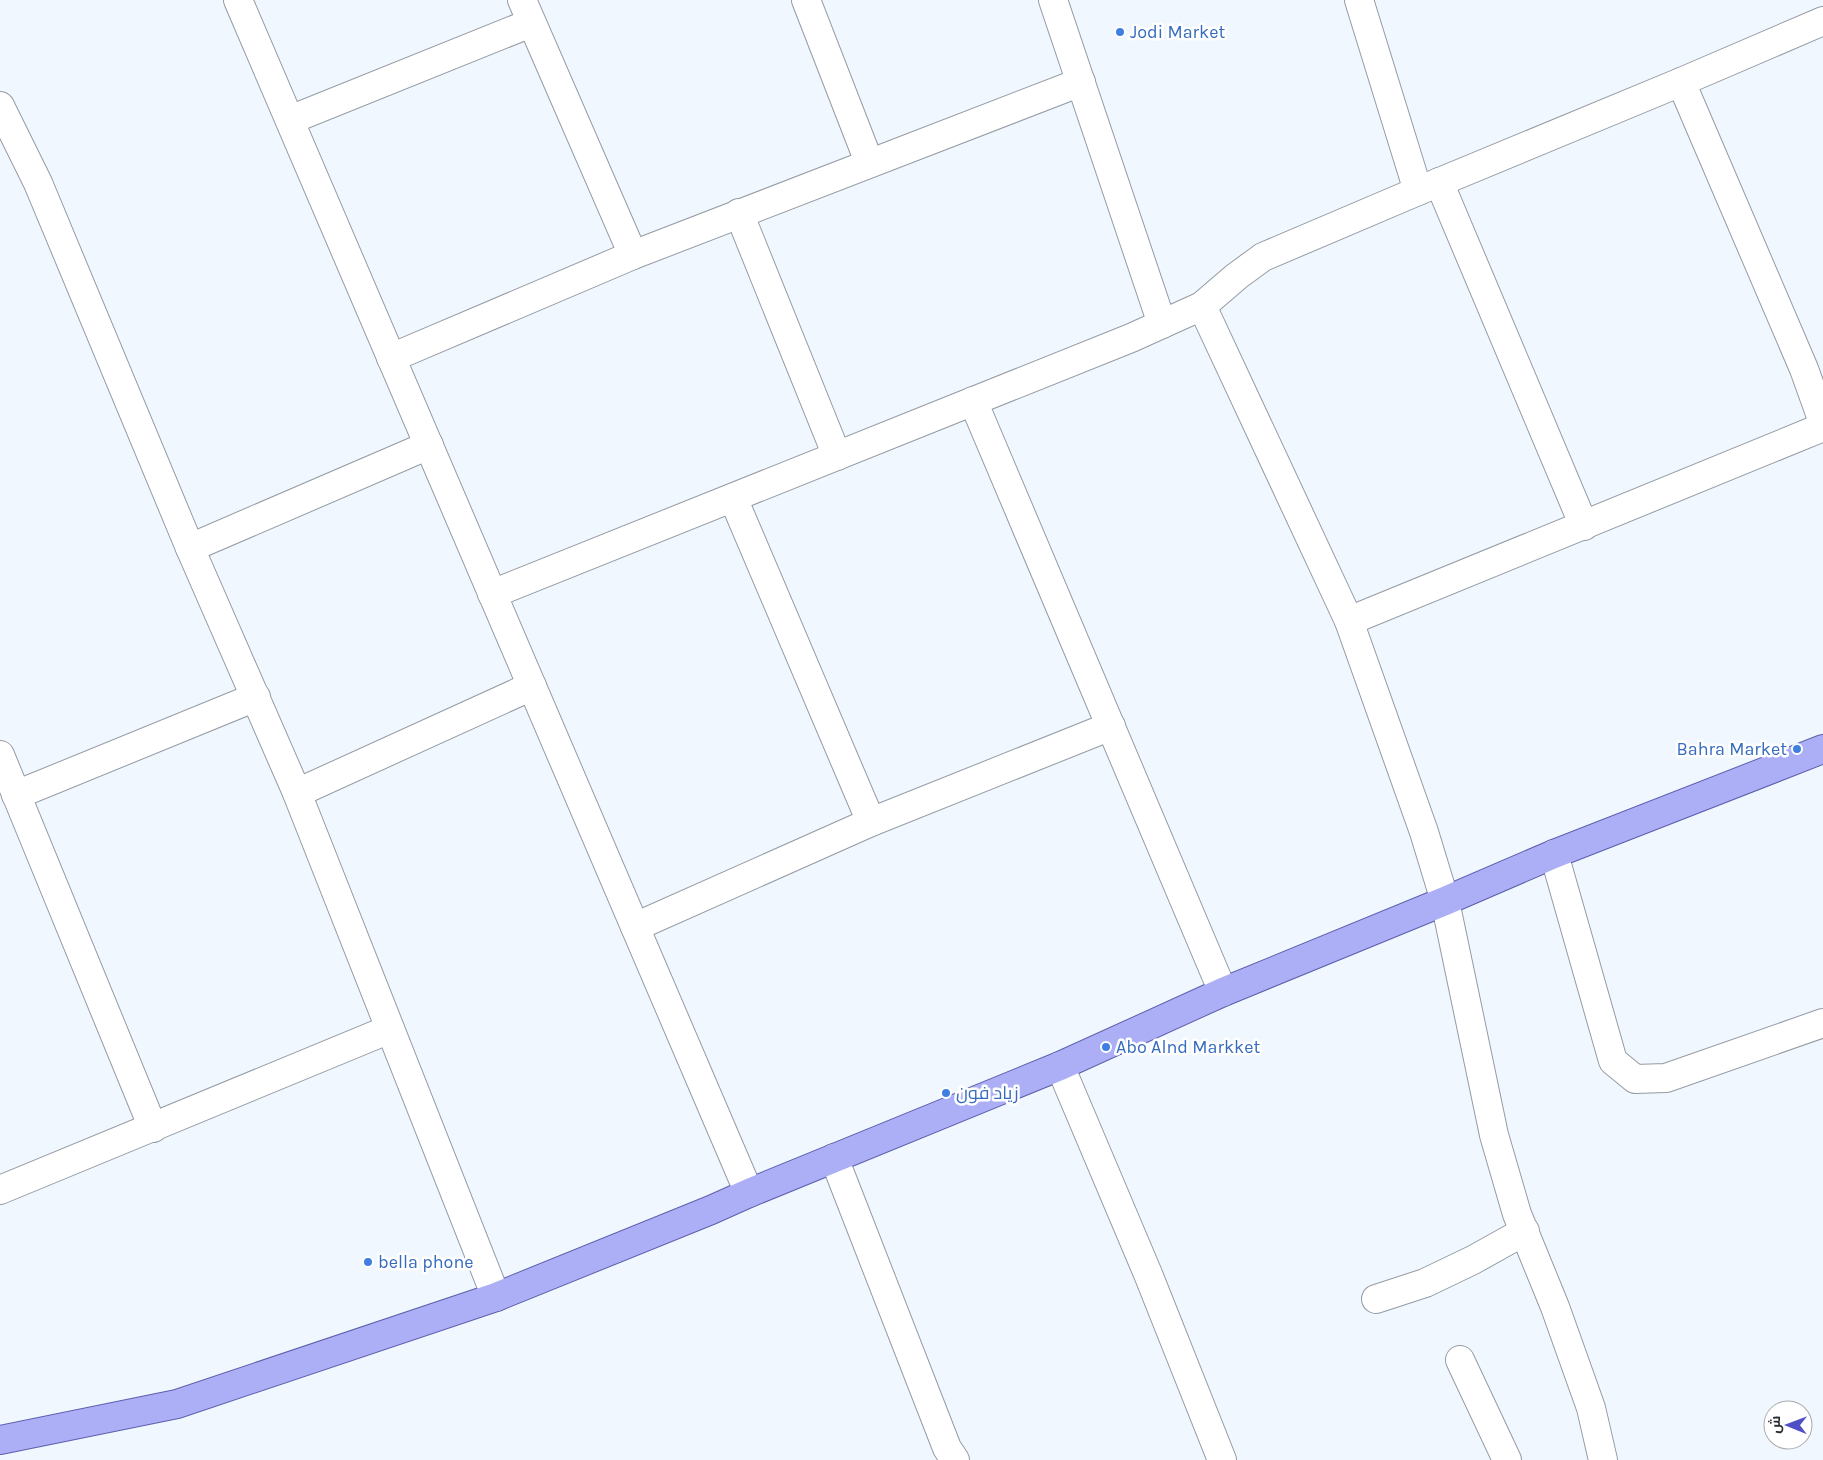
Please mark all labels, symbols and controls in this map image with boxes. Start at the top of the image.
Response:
place label: Jodi Market [1130,21,1225,43]
marker: Jodi Market [1114,26,1126,38]
place label: Bahra Market [1677,738,1787,760]
marker: Bahra Market [1791,743,1803,755]
place label: Abo Alnd Markket [1116,1036,1260,1058]
marker: Abo Alnd Markket [1100,1041,1112,1053]
place label: زياد فون [956,1082,1019,1104]
marker: زياد فون [940,1087,952,1099]
place label: bella phone [378,1251,474,1273]
marker: bella phone [362,1256,374,1268]
north arrow [1763,1400,1813,1450]
text: ش [1767,1416,1784,1434]

